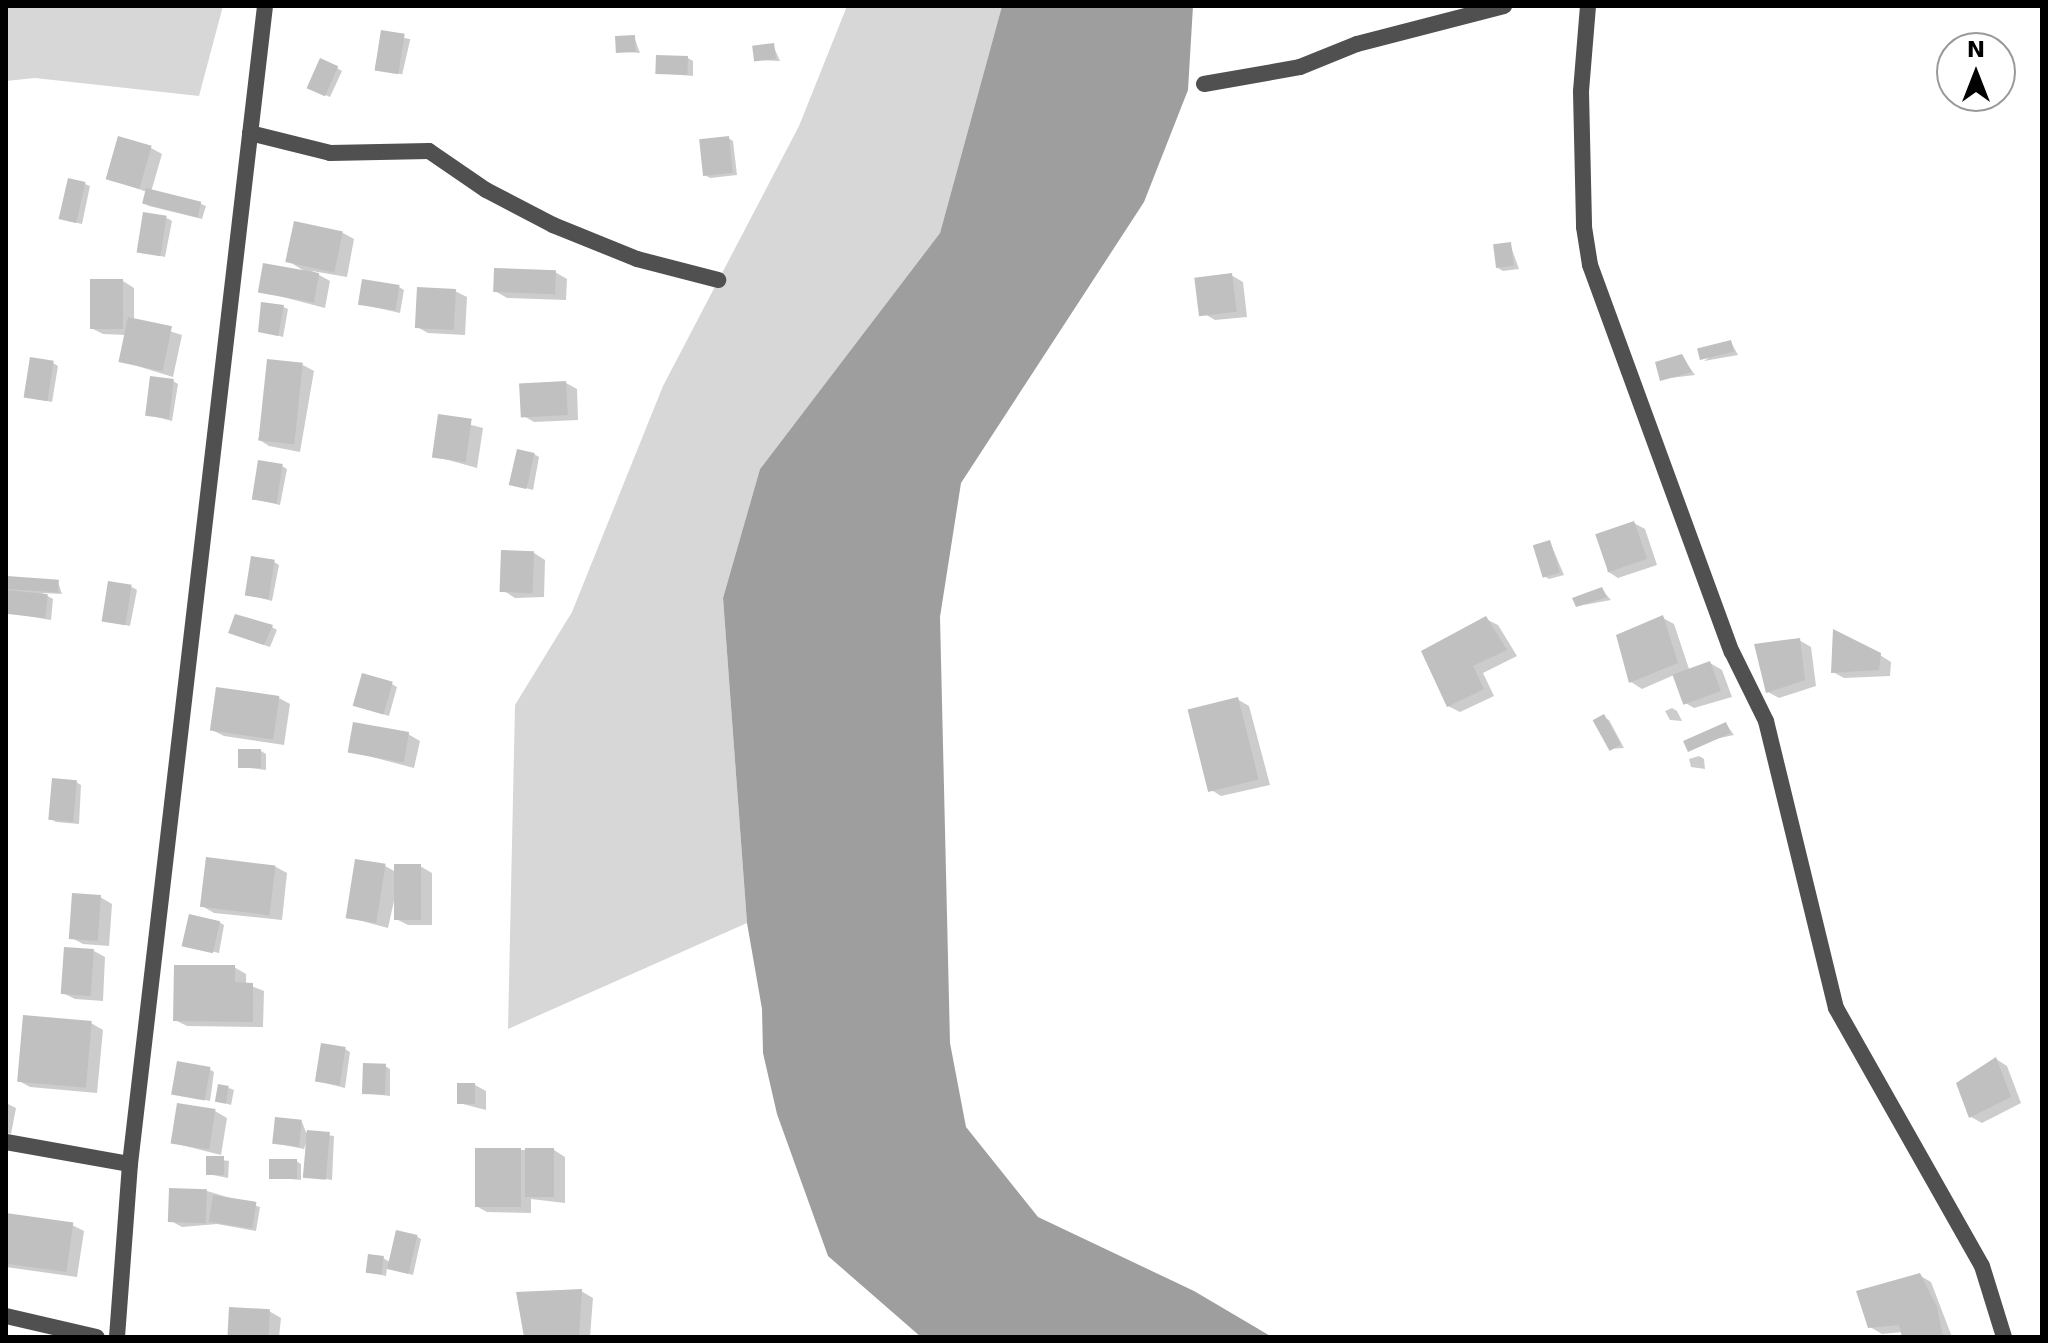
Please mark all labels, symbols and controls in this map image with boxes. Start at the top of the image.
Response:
north arrow [1936,32,2016,112]
text: N [1967,37,1985,62]

